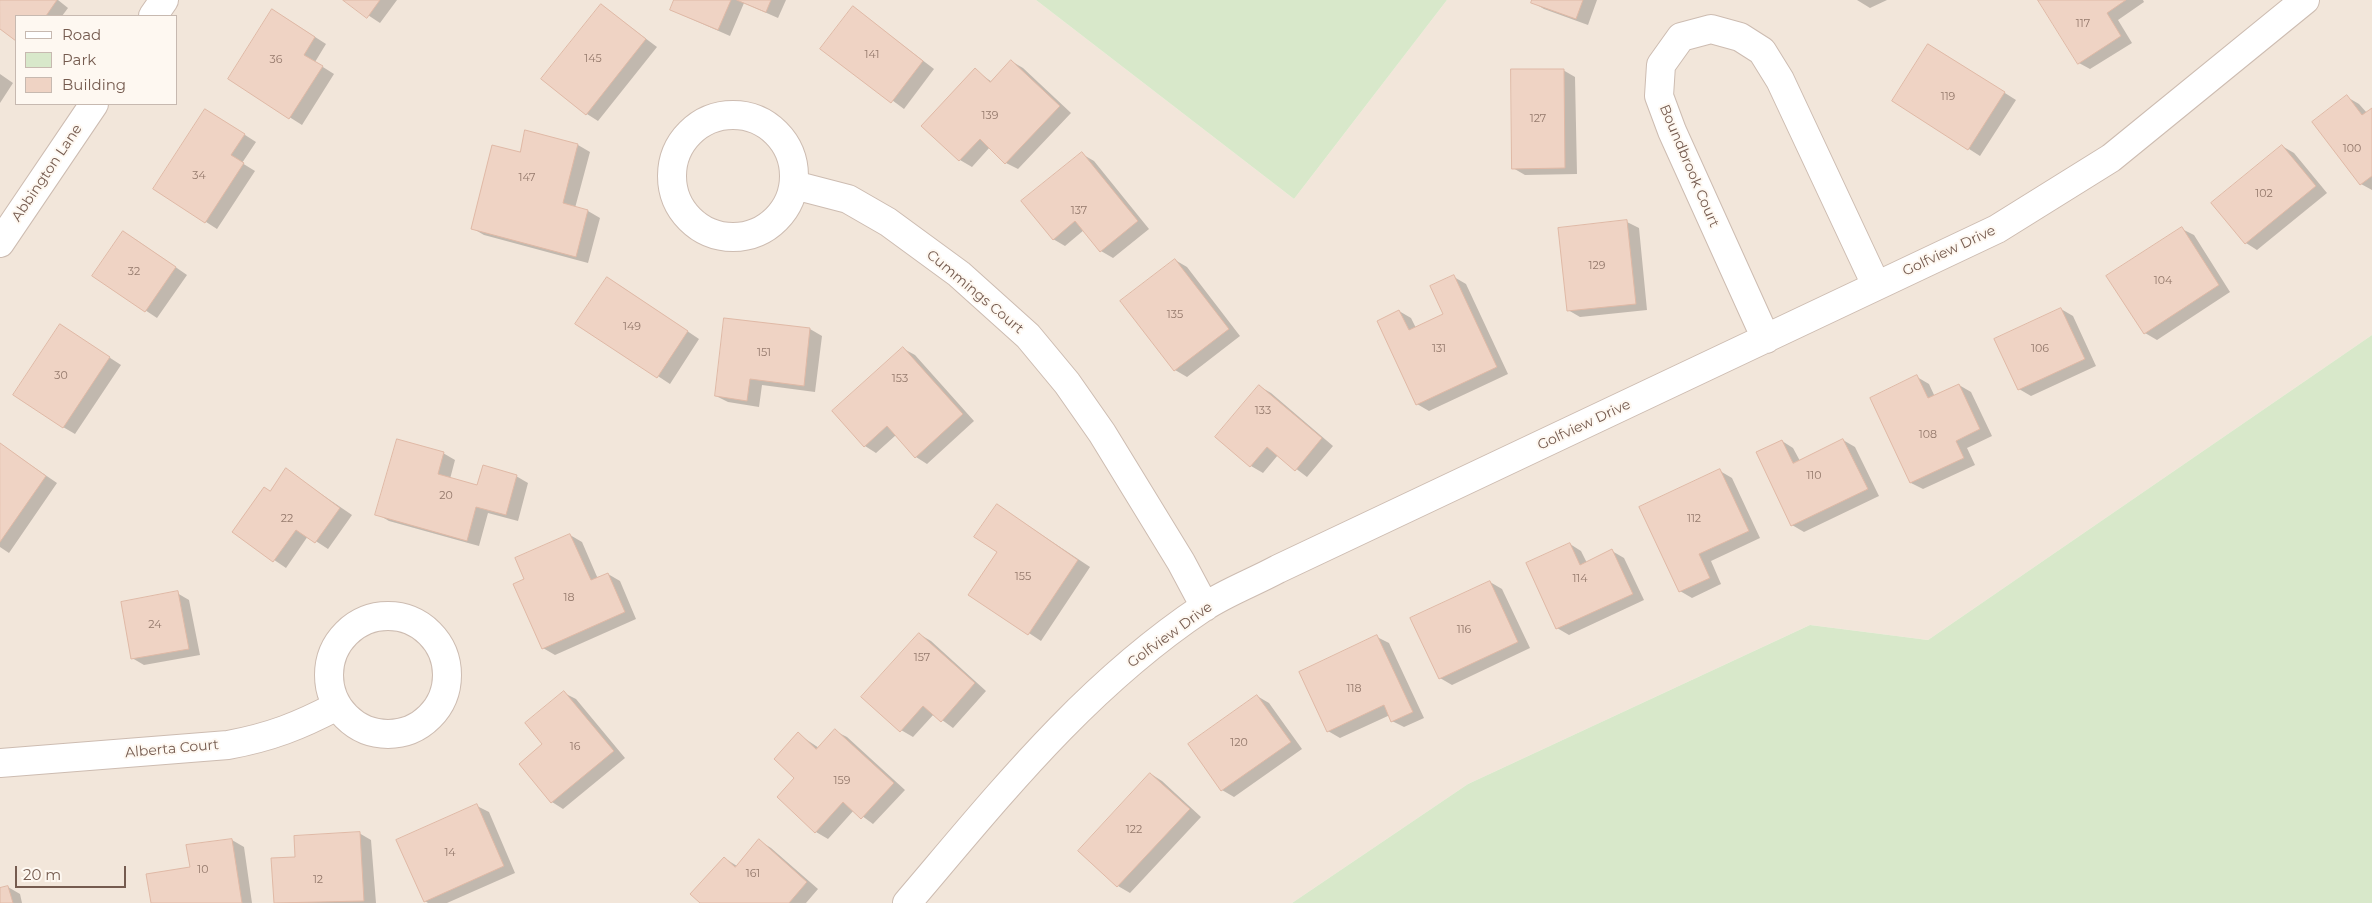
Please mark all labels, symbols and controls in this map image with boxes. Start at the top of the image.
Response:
legend [15,15,178,105]
house number: 117 [2076,17,2090,31]
text: Road [62,25,101,44]
house number: 141 [865,48,879,62]
text: Park [62,50,96,69]
house number: 145 [584,52,602,66]
house number: 36 [270,53,282,67]
text: Building [62,75,126,94]
house number: 119 [1941,90,1955,104]
street label: Boundbrook Court [1656,102,1722,230]
house number: 139 [982,109,998,123]
house number: 127 [1530,112,1546,126]
street label: Abbington Lane [8,121,86,225]
house number: 100 [2343,142,2361,156]
house number: 34 [192,169,206,183]
house number: 147 [518,171,536,185]
house number: 102 [2255,187,2273,201]
house number: 137 [1071,204,1087,218]
street label: Golfview Drive [1900,222,1998,280]
street label: Cummings Court [923,247,1027,337]
house number: 129 [1589,259,1605,273]
house number: 32 [128,265,140,279]
house number: 104 [2154,274,2172,288]
house number: 135 [1167,308,1183,322]
house number: 149 [623,320,641,334]
house number: 131 [1432,342,1446,356]
house number: 106 [2031,342,2049,356]
house number: 151 [757,346,771,360]
house number: 30 [54,369,68,383]
house number: 153 [892,372,908,386]
street label: Golfview Drive [1535,396,1633,454]
house number: 133 [1255,404,1271,418]
house number: 108 [1919,428,1937,442]
house number: 110 [1806,469,1822,483]
house number: 20 [439,489,453,503]
house number: 22 [281,512,293,526]
house number: 112 [1687,512,1701,526]
house number: 155 [1015,570,1031,584]
house number: 114 [1572,572,1588,586]
house number: 18 [564,591,574,605]
street label: Golfview Drive [1124,599,1216,671]
house number: 24 [148,618,162,632]
house number: 116 [1457,623,1471,637]
house number: 157 [914,651,930,665]
house number: 118 [1347,682,1361,696]
house number: 120 [1230,736,1248,750]
street label: Alberta Court [124,737,220,761]
house number: 16 [570,740,580,754]
house number: 159 [834,774,850,788]
house number: 122 [1126,823,1142,837]
house number: 14 [444,846,456,860]
scale bar [18,856,129,888]
house number: 10 [197,863,209,877]
text: 20 m [23,865,61,884]
house number: 161 [746,867,760,881]
house number: 12 [313,873,323,887]

